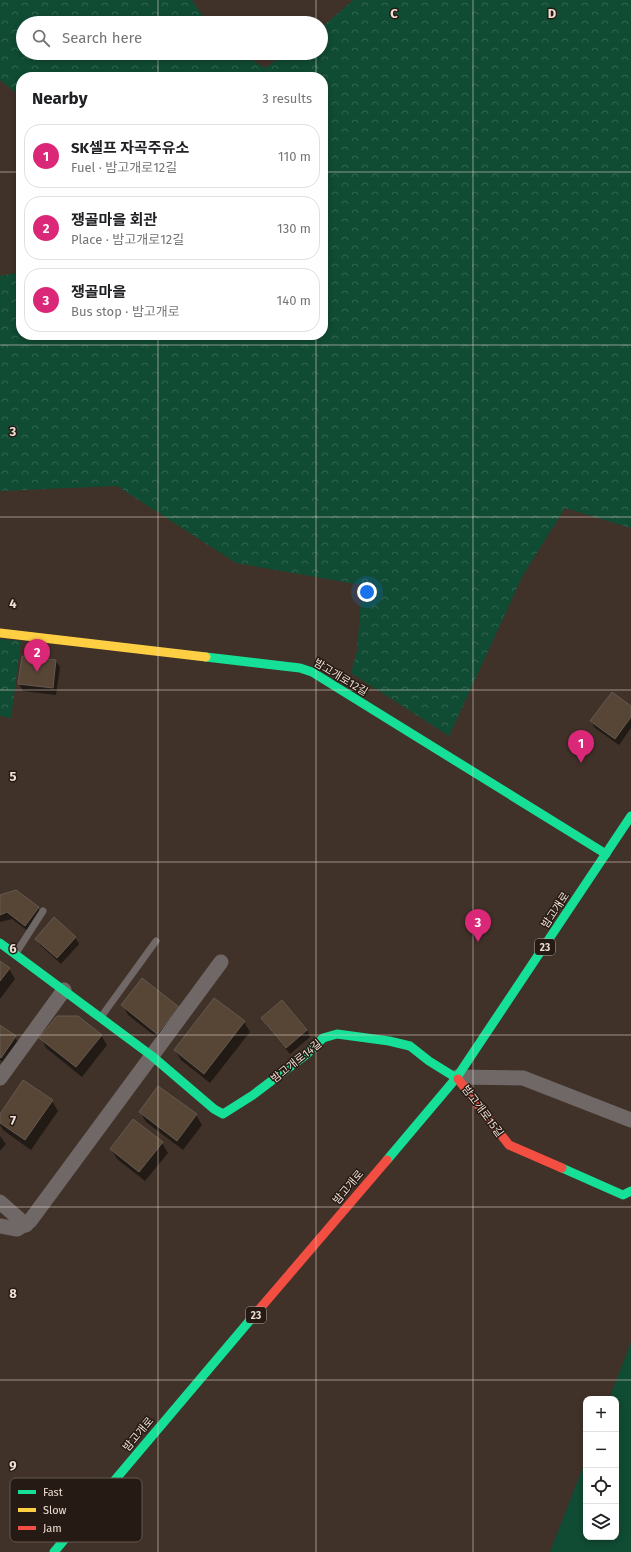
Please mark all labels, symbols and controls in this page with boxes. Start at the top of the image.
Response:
text: C [390,6,398,21]
text: D [548,6,557,21]
search box [16,16,328,60]
icon: search [30,27,52,49]
text: Search here [62,29,142,47]
text: Nearby [32,88,87,109]
text: 3 results [262,91,312,106]
text: SK셀프 자곡주유소 [71,139,189,157]
text: 1 [43,149,49,164]
text: 110 m [278,149,311,164]
text: Fuel · 밤고개로12길 [71,160,177,175]
text: 쟁골마을 회관 [71,211,157,229]
text: 2 [43,221,49,236]
text: 130 m [277,221,311,236]
text: Place · 밤고개로12길 [71,232,184,247]
text: 쟁골마을 [71,283,126,301]
text: 3 [43,293,49,308]
text: 140 m [277,293,311,308]
text: Bus stop · 밤고개로 [71,304,180,319]
text: 3 [9,424,17,439]
your location [357,582,377,602]
text: 4 [9,596,17,611]
pin: 2 [24,639,50,672]
street label: 밤고개로12길 [311,656,370,699]
pin: 1 [568,730,594,763]
text: 5 [10,769,17,784]
street label: 밤고개로 [539,890,572,931]
pin: 3 [465,909,491,942]
road number: 23 [535,939,555,955]
text: 6 [9,941,17,956]
street label: 밤고개로14길 [268,1037,324,1086]
street label: 밤고개로15길 [459,1083,506,1140]
text: 7 [10,1113,16,1128]
street label: 밤고개로 [330,1168,366,1207]
text: 8 [9,1286,17,1301]
road number: 23 [246,1307,266,1323]
map controls [583,1396,619,1540]
button: + [583,1396,619,1432]
street label: 밤고개로 [120,1415,156,1454]
button: − [583,1432,619,1468]
text: 9 [9,1458,17,1473]
button: locate [583,1468,619,1504]
legend [10,1478,142,1542]
text: Fast [43,1486,63,1499]
text: Slow [43,1504,67,1517]
button: layers [583,1504,619,1540]
text: Jam [43,1522,62,1535]

